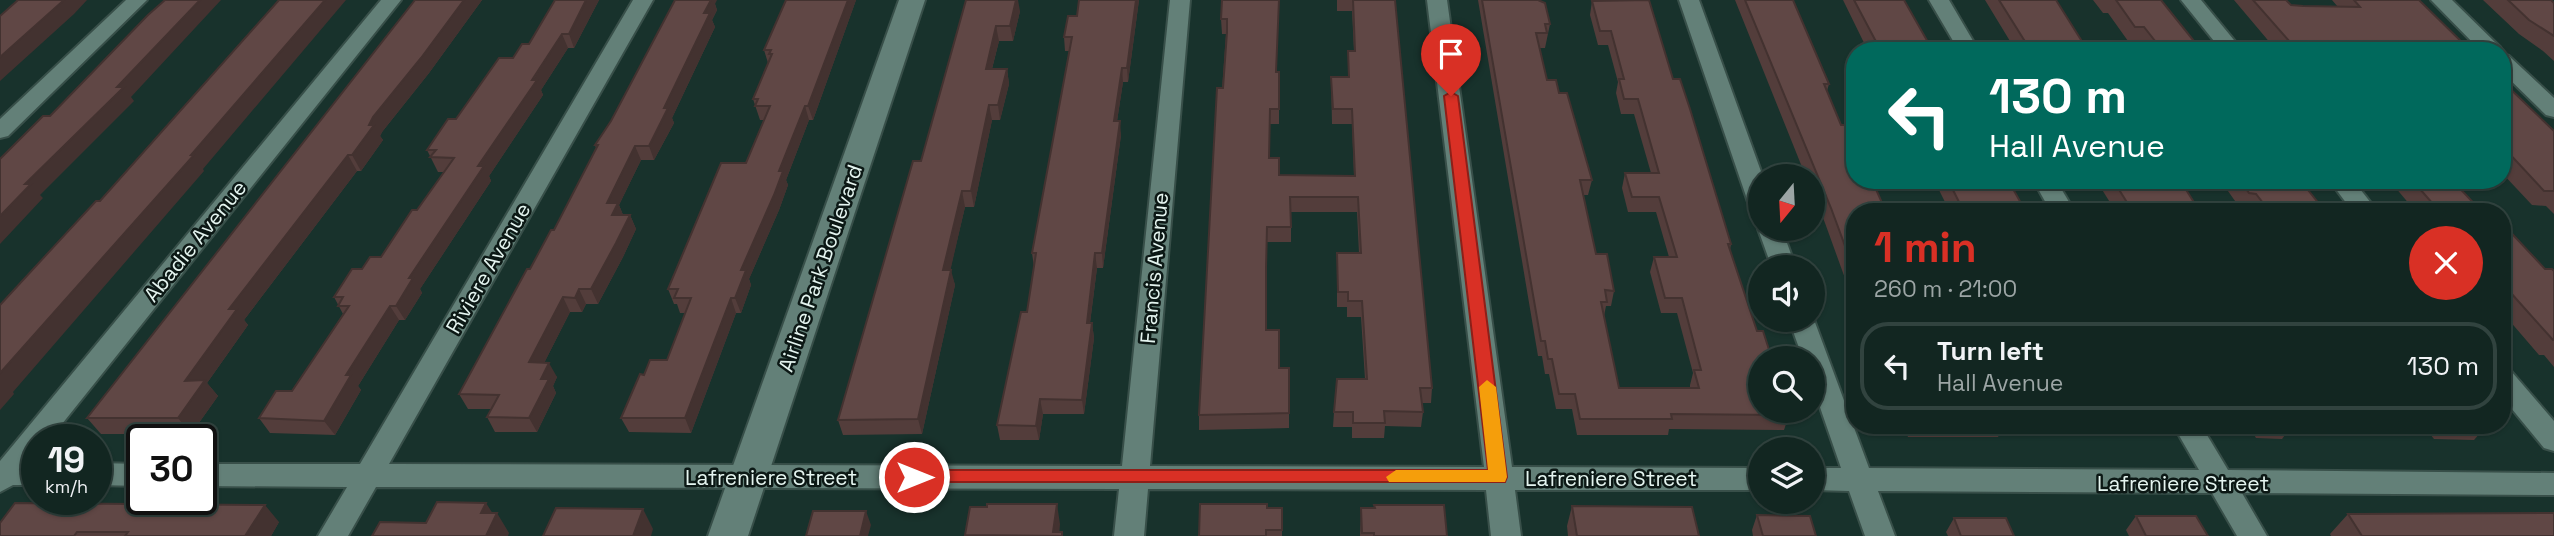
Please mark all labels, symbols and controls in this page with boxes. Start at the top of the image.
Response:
pin [1421,24,1481,96]
icon: arrive [1432,35,1470,73]
text: 130 m [1989,65,2127,127]
icon: left [1874,70,1965,161]
text: Hall Avenue [1989,126,2165,166]
street label: Airline Park Boulevard [772,161,868,375]
north arrow [1748,164,1825,242]
map controls [1748,164,1825,514]
street label: Abadie Avenue [138,175,252,307]
street label: Francis Avenue [1134,191,1174,345]
street label: Riviere Avenue [440,198,536,338]
text: 1 min [1874,221,1977,274]
button: close [2409,226,2483,300]
button: sound [1748,255,1825,332]
text: 260 m · 21:00 [1874,274,2017,304]
text: Turn left [1937,334,2044,368]
button: search [1748,346,1825,423]
icon: left [1878,347,1916,385]
text: 130 m [2407,349,2479,383]
text: Hall Avenue [1937,368,2063,398]
speed limit sign: 30 [126,424,217,515]
button: layers [1748,437,1825,514]
text: 19 [48,438,85,482]
position arrow [877,440,951,514]
street label: Lafreniere Street [685,464,857,491]
street label: Lafreniere Street [1525,465,1697,492]
street label: Lafreniere Street [2097,470,2269,497]
text: km/h [45,475,88,498]

